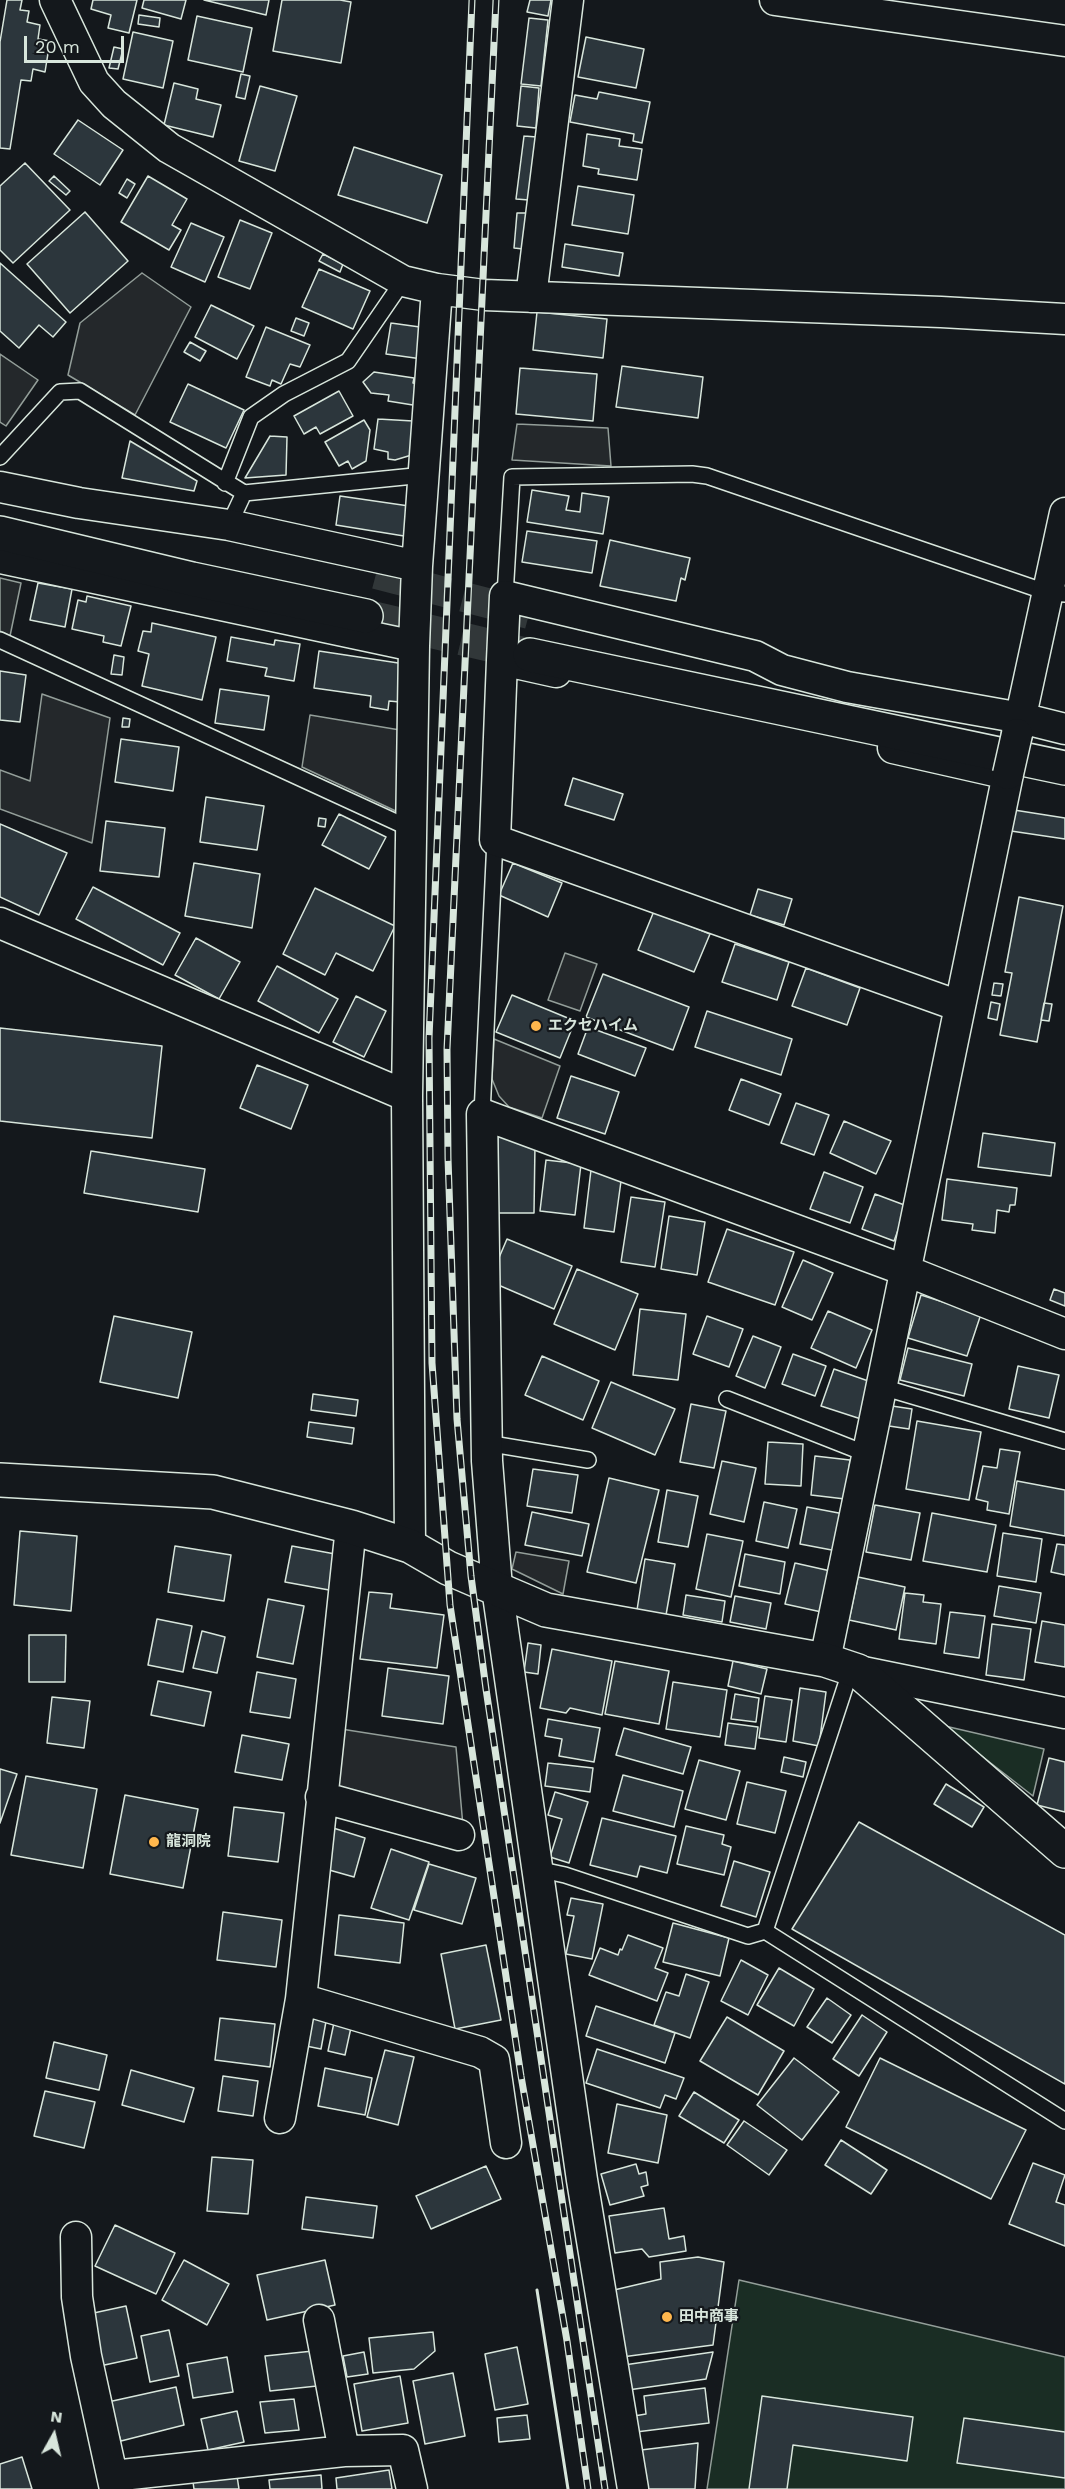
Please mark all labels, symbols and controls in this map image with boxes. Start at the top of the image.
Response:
scale bar [27,24,128,62]
text: 20 m [35,36,80,57]
place label: エクセハイム [548,1017,638,1035]
marker: エクセハイム [529,1019,543,1033]
place label: 龍洞院 [166,1833,211,1851]
marker: 龍洞院 [147,1835,161,1849]
place label: 田中商事 [679,2308,739,2326]
marker: 田中商事 [660,2310,674,2324]
north arrow [24,2405,84,2465]
text: N [49,2406,64,2427]

